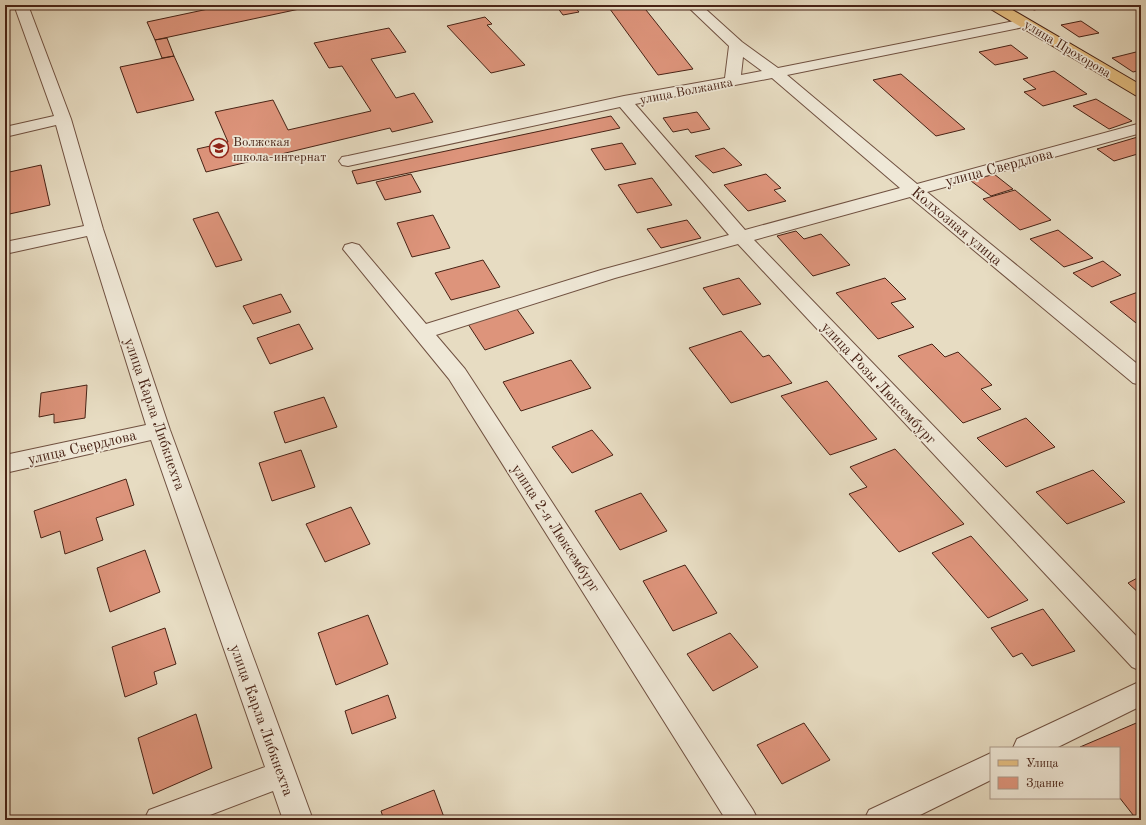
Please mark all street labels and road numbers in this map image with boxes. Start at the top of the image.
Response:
street label: улица Прохорова [1022,18,1113,81]
street label: улица Волжанка [639,76,735,107]
street label: улица Свердлова [944,147,1056,190]
street label: Колхозная улица [908,185,1005,270]
street label: улица Розы Люксембург [818,320,938,448]
street label: улица Карла Либкнехта [120,336,187,493]
street label: улица Свердлова [27,429,139,468]
street label: улица 2-я Люксембург [508,462,602,596]
street label: улица Карла Либкнехта [226,643,295,799]

